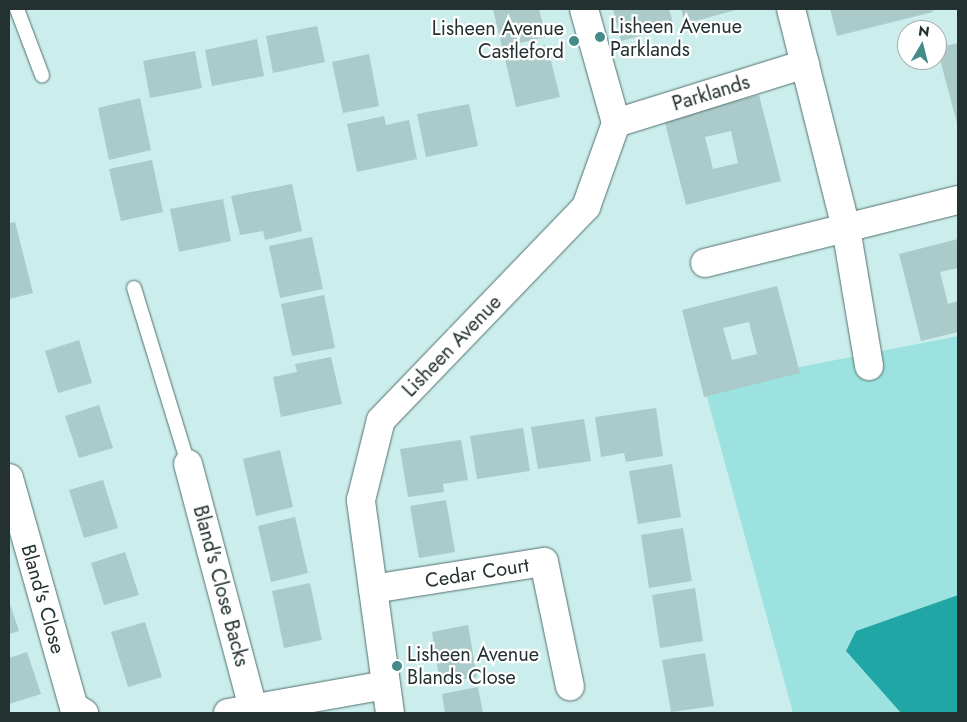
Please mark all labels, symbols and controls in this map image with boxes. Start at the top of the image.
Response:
place label: Lisheen Avenue Parklands [610,14,742,61]
place label: Lisheen Avenue Castleford [432,17,564,64]
north arrow [897,20,947,70]
text: N [917,20,931,42]
marker: Lisheen Avenue Parklands [594,31,606,43]
marker: Lisheen Avenue Castleford [568,35,580,47]
street label: Parklands [669,70,753,116]
street label: Lisheen Avenue [397,290,507,402]
street label: Bland's Close Backs [188,503,254,669]
street label: Bland's Close [16,542,70,656]
street label: Cedar Court [423,553,531,593]
place label: Lisheen Avenue Blands Close [407,642,539,689]
marker: Lisheen Avenue Blands Close [391,660,403,672]

